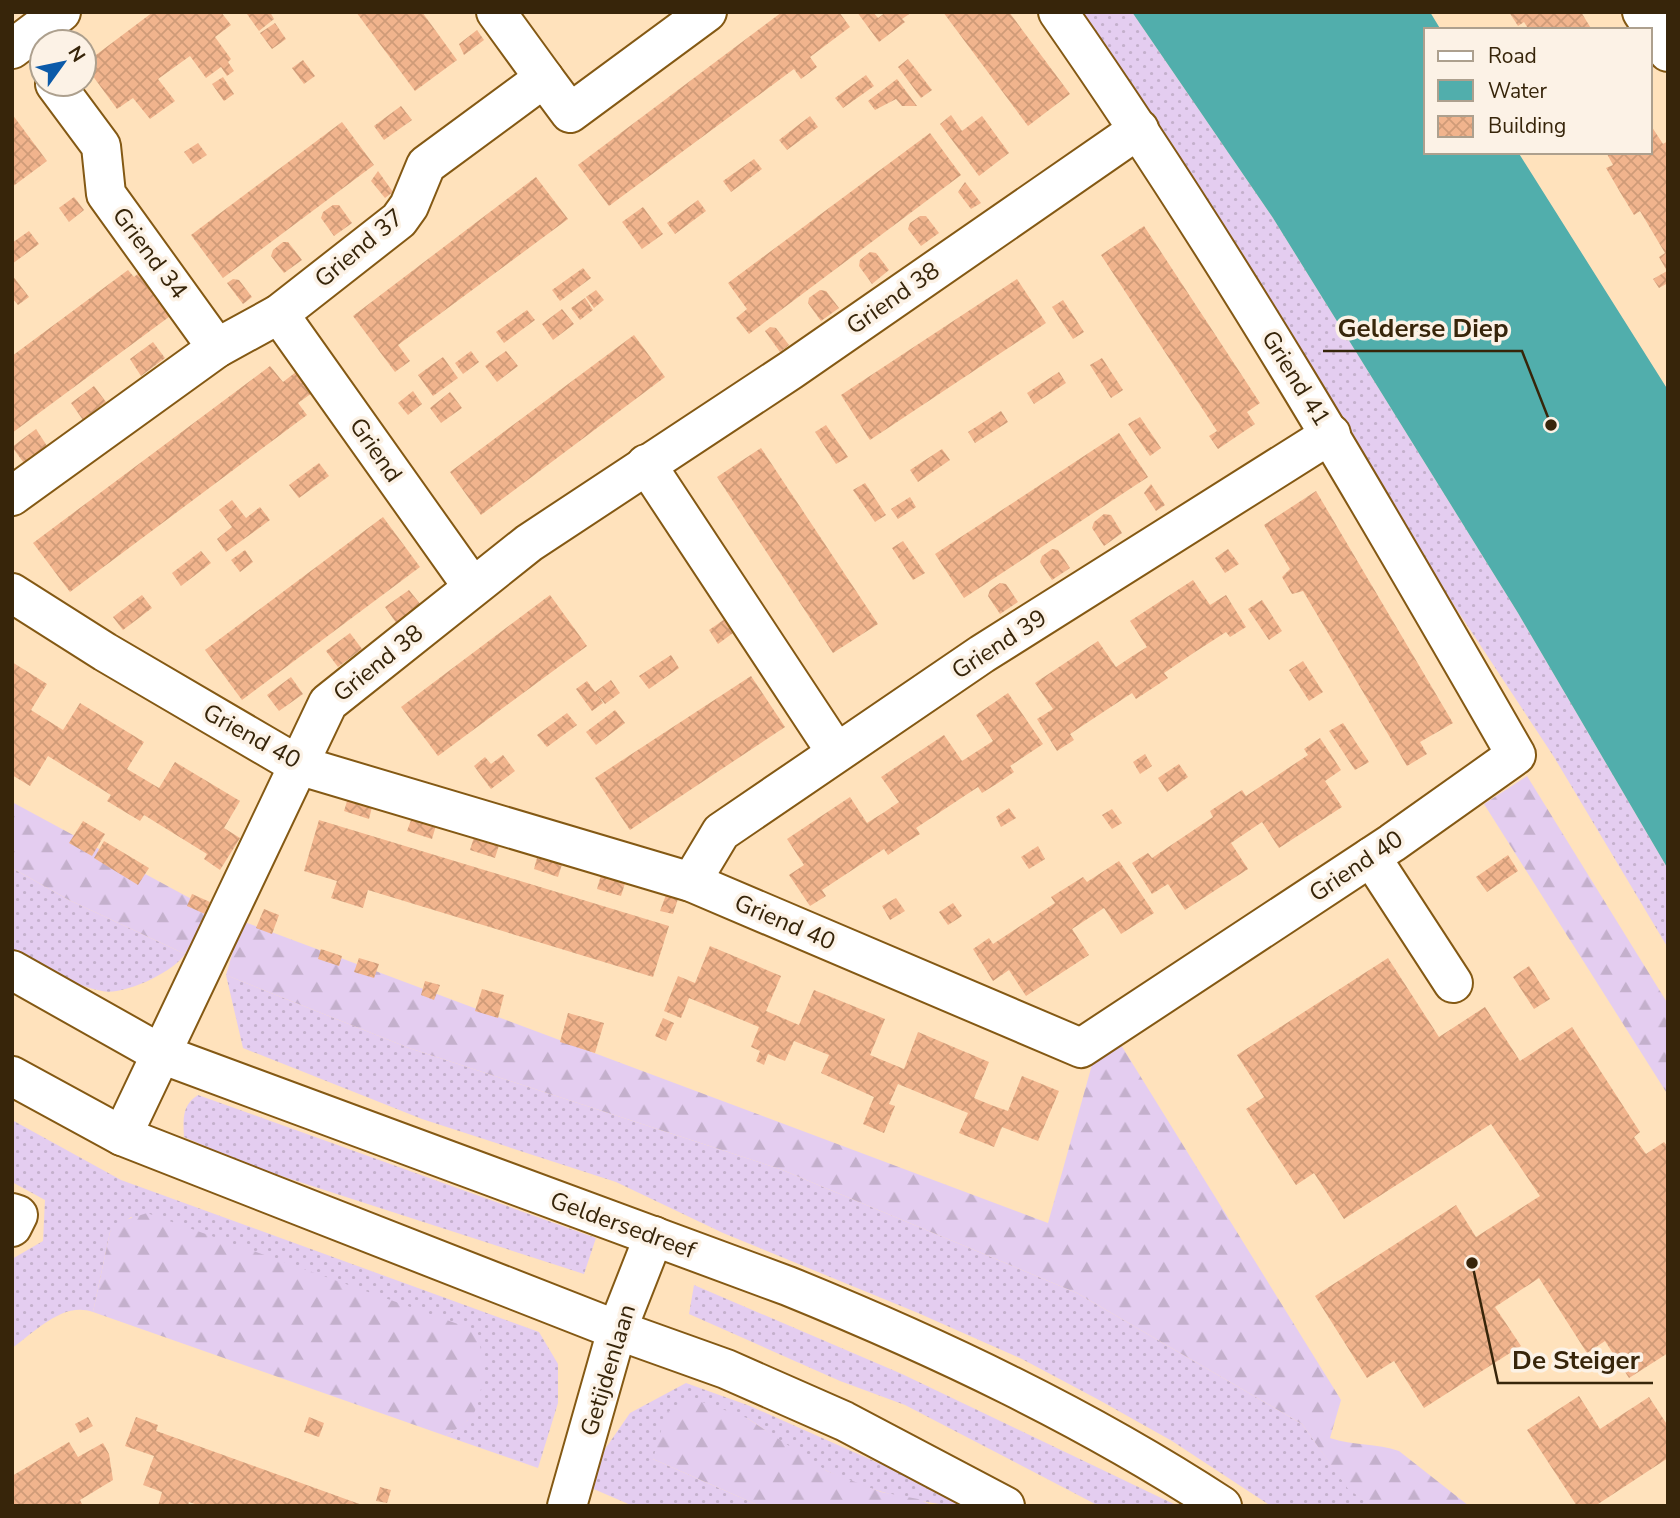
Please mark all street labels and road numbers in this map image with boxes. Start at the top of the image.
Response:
street label: Griend 34 [105,201,195,305]
street label: Griend 37 [308,201,410,295]
street label: Griend 38 [840,254,946,342]
street label: Griend 41 [1254,324,1338,432]
street label: Griend [342,411,410,489]
street label: Griend 39 [945,601,1053,687]
street label: Griend 38 [326,617,430,709]
street label: Griend 40 [197,696,307,776]
street label: Griend 40 [1303,823,1409,909]
street label: Griend 40 [730,886,840,958]
street label: Geldersedreef [546,1184,701,1266]
street label: Getijdenlaan [573,1300,643,1440]

